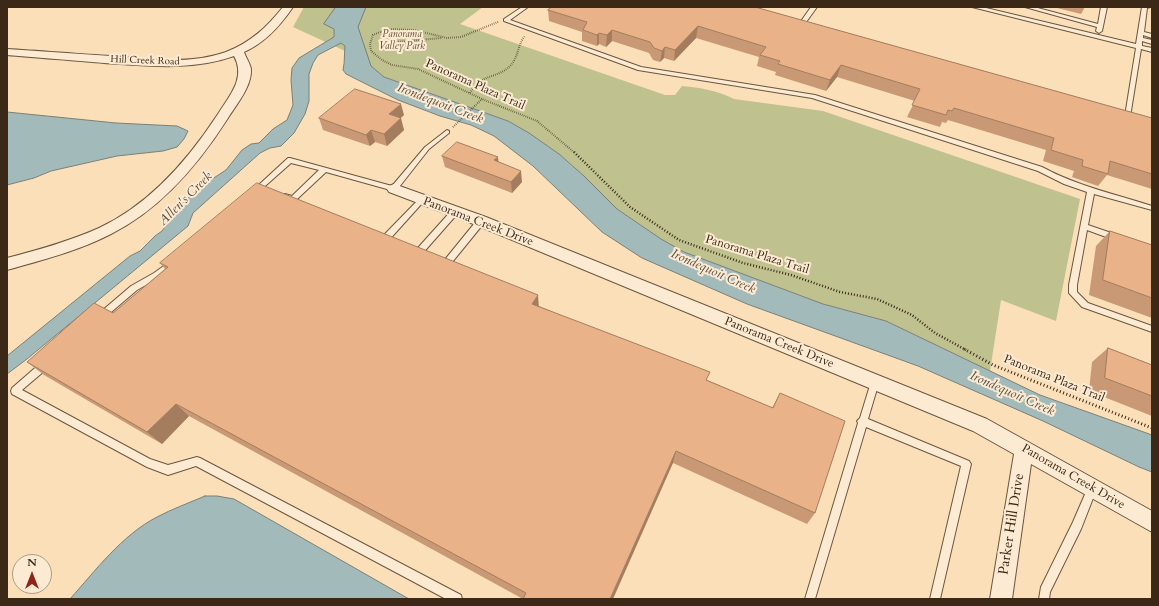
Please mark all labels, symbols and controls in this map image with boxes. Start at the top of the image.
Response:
park label: Panorama Valley Park [379,29,425,52]
street label: Hill Creek Road [110,54,180,68]
street label: Panorama Plaza Trail [423,57,527,113]
water label: Irondequoit Creek [395,80,485,128]
water label: Allen's Creek [156,169,216,229]
street label: Panorama Creek Drive [421,194,535,250]
street label: Panorama Plaza Trail [703,232,811,278]
water label: Irondequoit Creek [668,246,758,298]
street label: Panorama Creek Drive [722,314,836,372]
street label: Panorama Plaza Trail [1001,352,1107,406]
water label: Irondequoit Creek [967,368,1057,420]
street label: Panorama Creek Drive [1019,442,1127,512]
street label: Parker Hill Drive [996,472,1028,576]
north arrow [12,554,52,594]
text: N [27,555,37,570]

